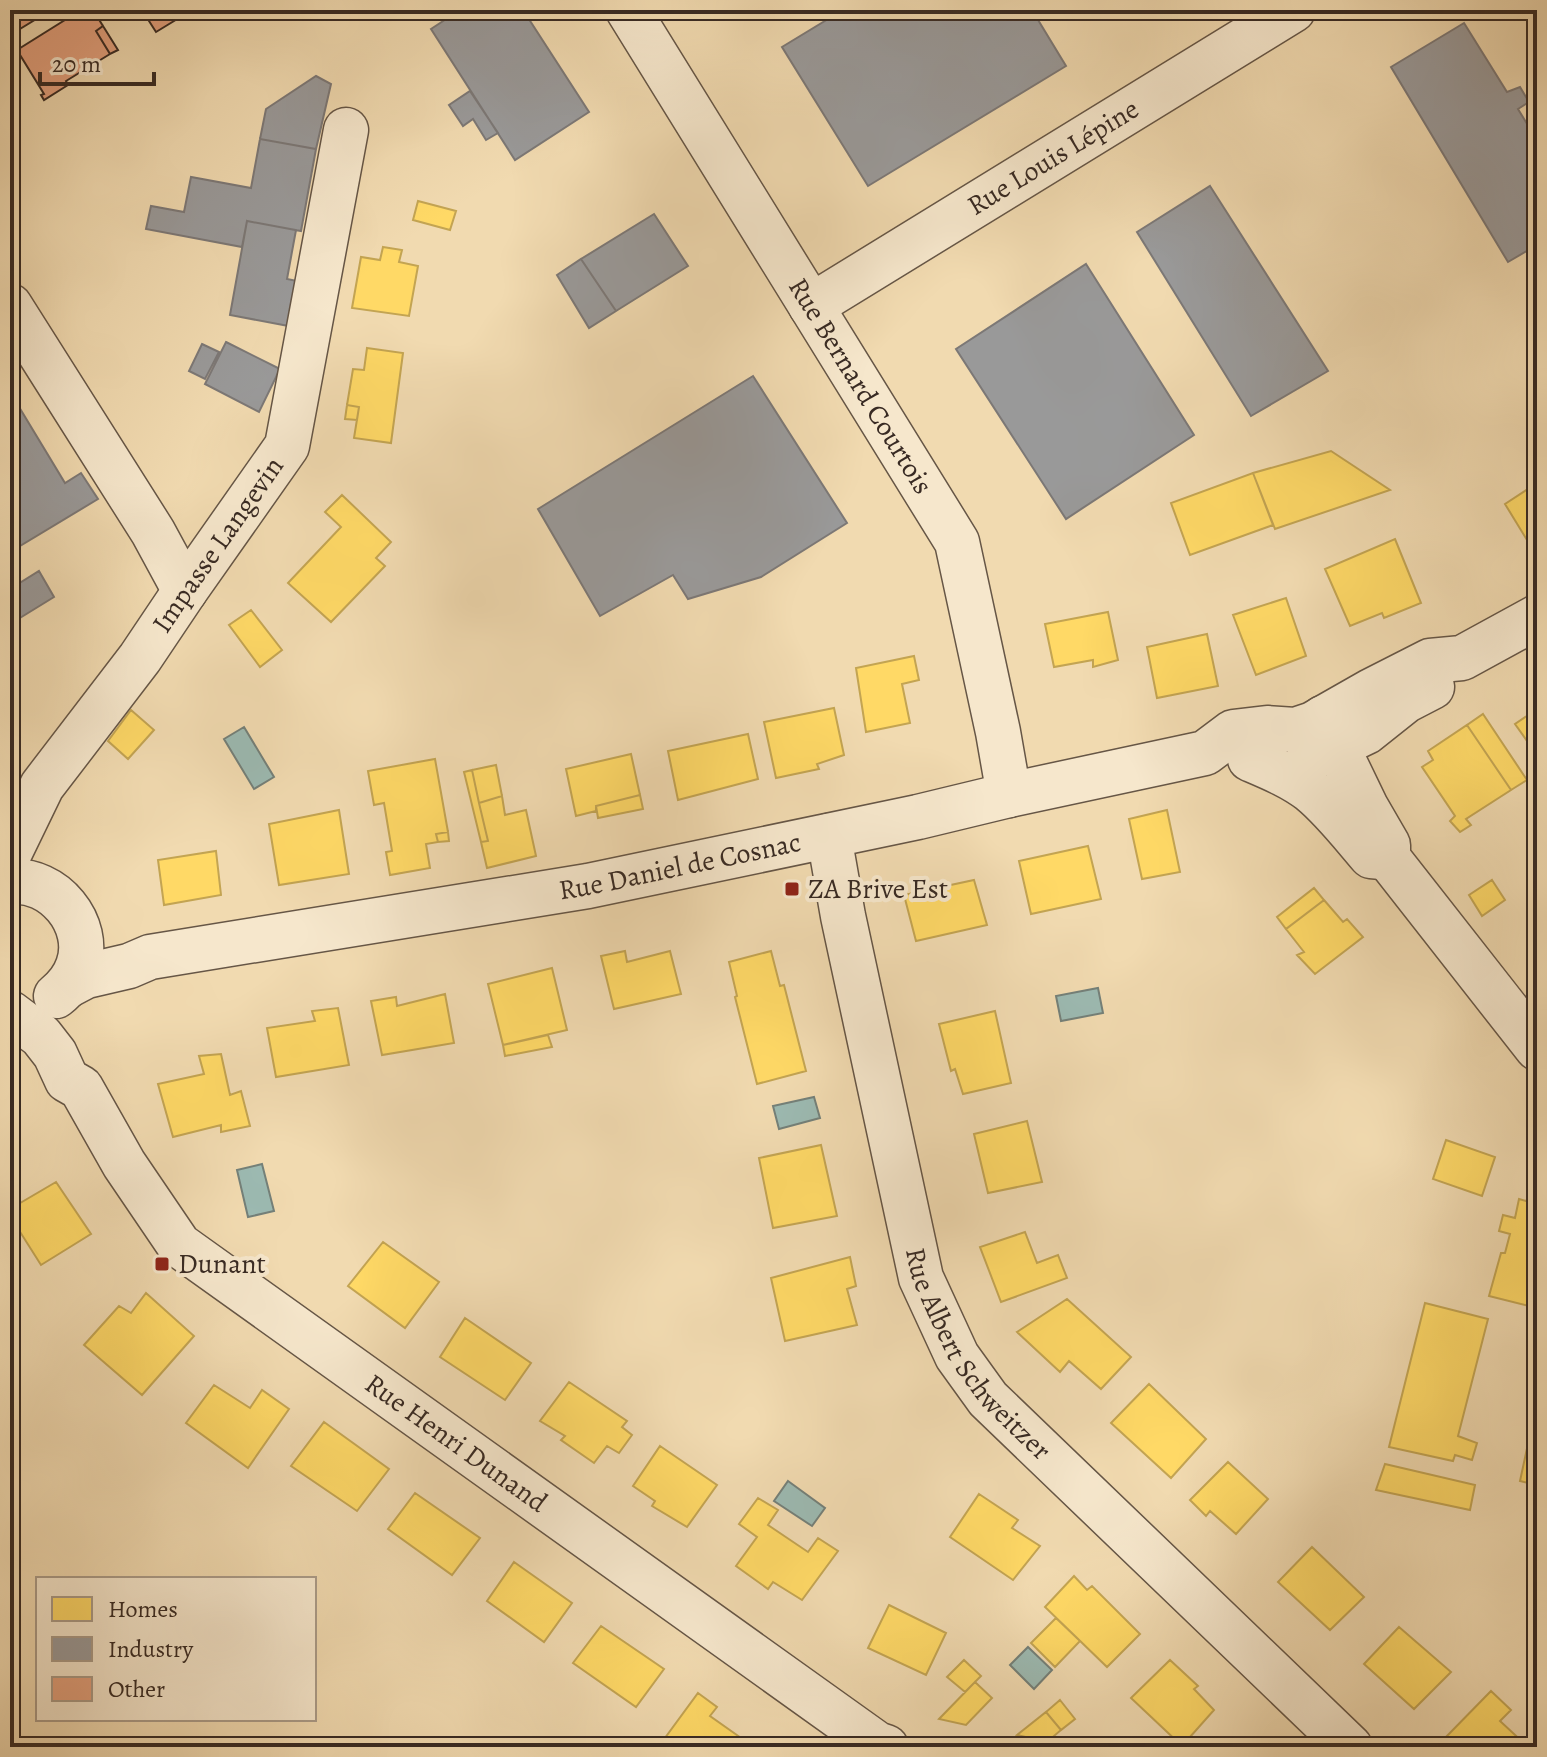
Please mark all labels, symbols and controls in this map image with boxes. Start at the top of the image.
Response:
scale bar [40,36,154,86]
text: 20 m [52,48,101,80]
street label: Rue Louis Lépine [960,90,1146,225]
street label: Rue Bernard Courtois [779,271,942,501]
street label: Impasse Langevin [143,449,293,640]
street label: Rue Daniel de Cosnac [556,823,804,909]
place label: ZA Brive Est [808,870,948,908]
marker: ZA Brive Est [783,880,801,898]
street label: Rue Albert Schweitzer [896,1244,1060,1469]
place label: Dunant [178,1245,266,1283]
marker: Dunant [153,1255,171,1273]
street label: Rue Henri Dunand [357,1365,556,1522]
legend [36,1577,316,1721]
text: Homes [108,1593,178,1625]
text: Industry [108,1633,194,1665]
text: Other [108,1673,165,1705]

